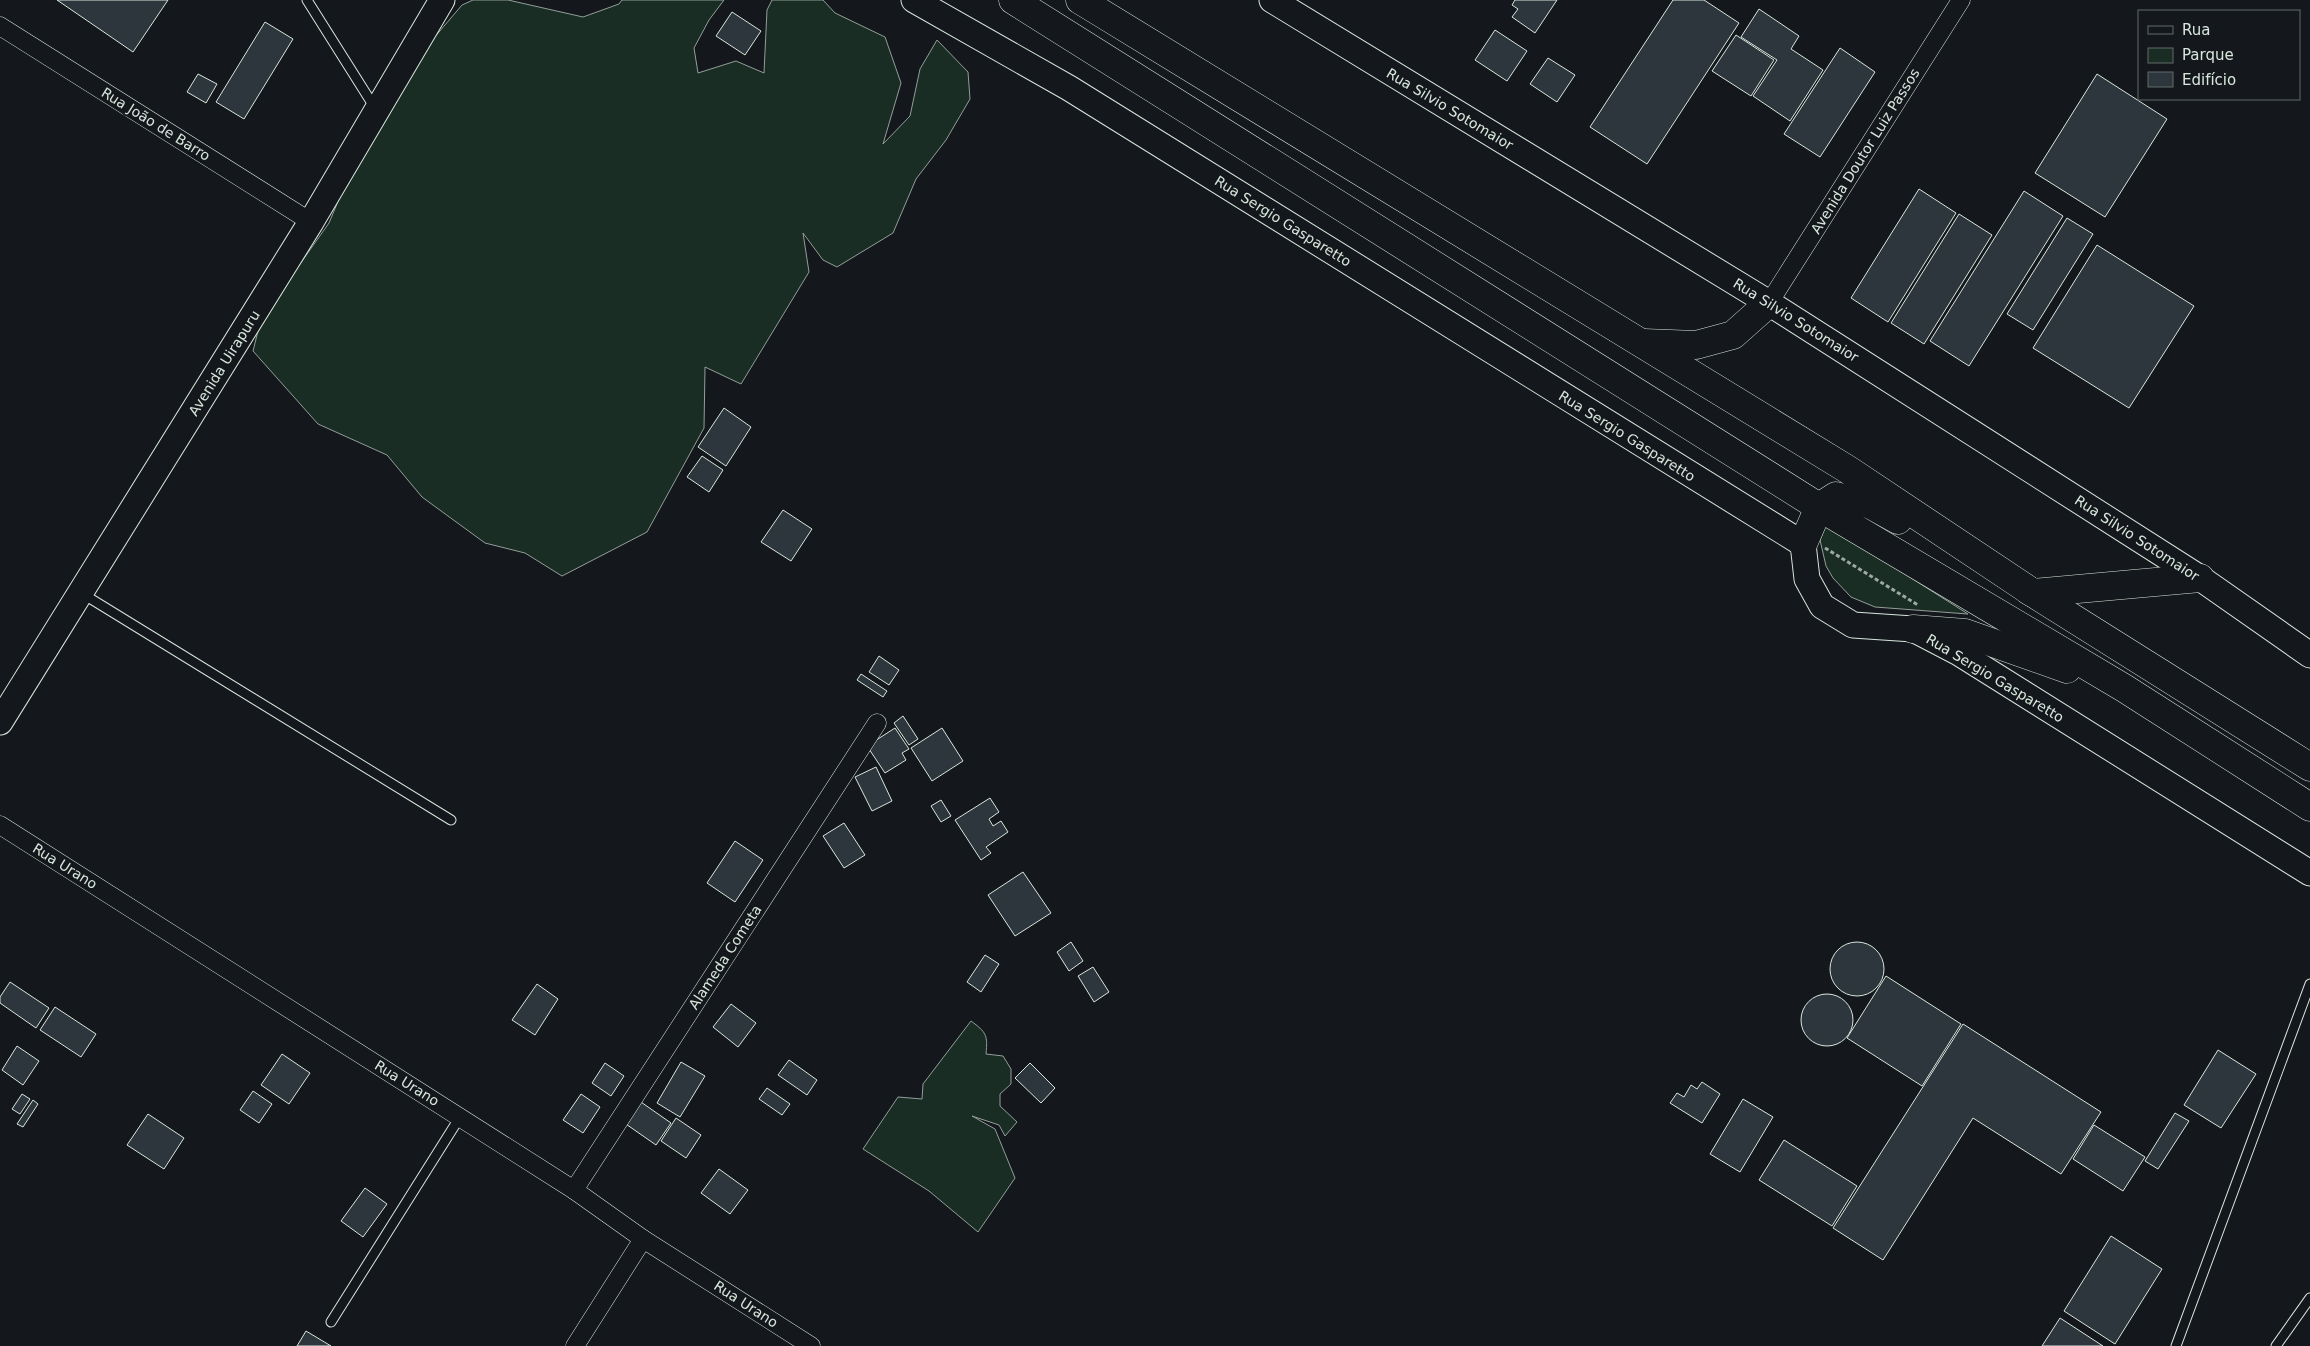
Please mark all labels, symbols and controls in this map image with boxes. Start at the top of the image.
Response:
legend [2138,10,2300,100]
text: Rua [2182,21,2210,39]
text: Parque [2182,46,2234,64]
street label: Rua Silvio Sotomaior [1384,65,1516,153]
street label: Avenida Doutor Luiz Passos [1807,65,1923,237]
text: Edifício [2182,71,2236,89]
street label: Rua João de Barro [99,84,213,164]
street label: Rua Sergio Gasparetto [1212,172,1354,270]
street label: Rua Silvio Sotomaior [1730,275,1862,365]
street label: Avenida Uirapuru [185,307,263,419]
street label: Rua Sergio Gasparetto [1556,387,1698,485]
street label: Rua Silvio Sotomaior [2072,492,2202,584]
street label: Rua Sergio Gasparetto [1923,631,2067,725]
street label: Rua Urano [30,840,100,892]
street label: Alameda Cometa [685,902,765,1012]
street label: Rua Urano [372,1057,442,1109]
street label: Rua Urano [711,1277,781,1331]

